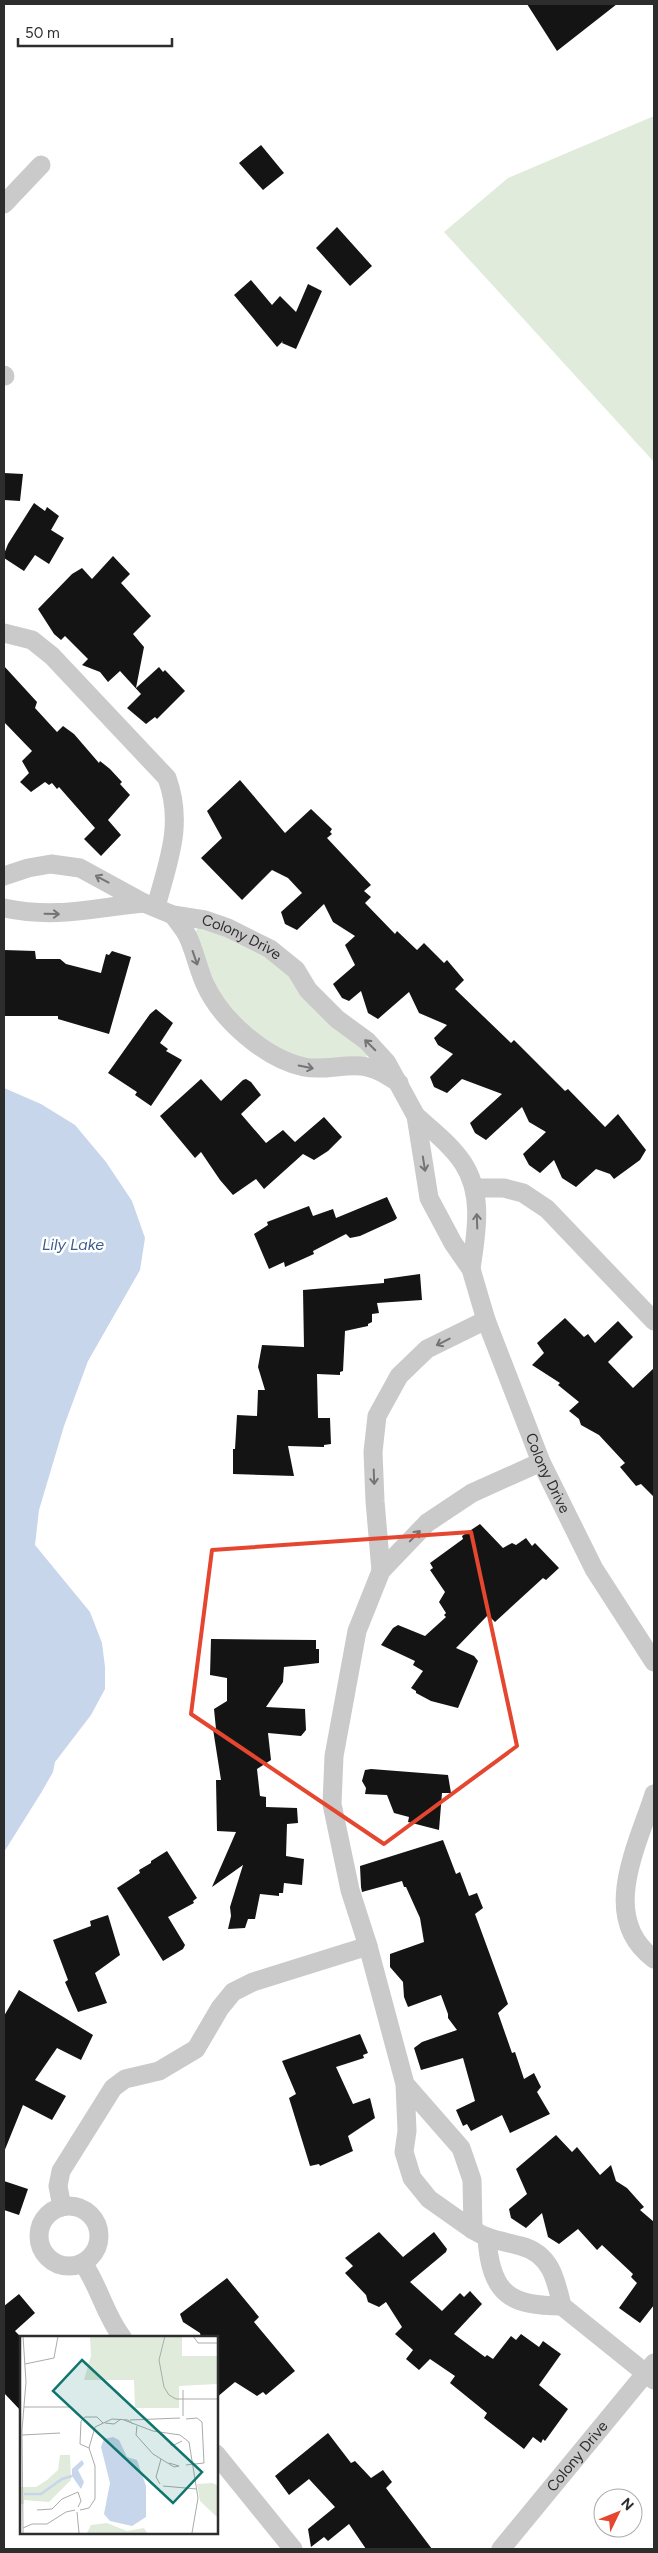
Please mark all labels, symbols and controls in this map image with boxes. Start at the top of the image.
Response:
scale bar [18,15,171,47]
text: 50 m [25,24,60,42]
one-way arrow [95,874,110,883]
one-way arrow [44,909,60,919]
street label: Colony Drive [199,911,285,964]
one-way arrow [191,950,200,966]
one-way arrow [364,1039,377,1051]
one-way arrow [297,1063,313,1072]
one-way arrow [419,1155,429,1171]
one-way arrow [472,1213,482,1230]
water label: Lily Lake [42,1235,104,1254]
one-way arrow [435,1337,450,1347]
street label: Colony Drive [522,1431,574,1516]
one-way arrow [369,1468,379,1484]
one-way arrow [409,1529,421,1542]
inset map [20,2336,218,2533]
street label: Colony Drive [543,2417,612,2495]
north arrow [593,2488,643,2538]
text: N [617,2495,637,2514]

